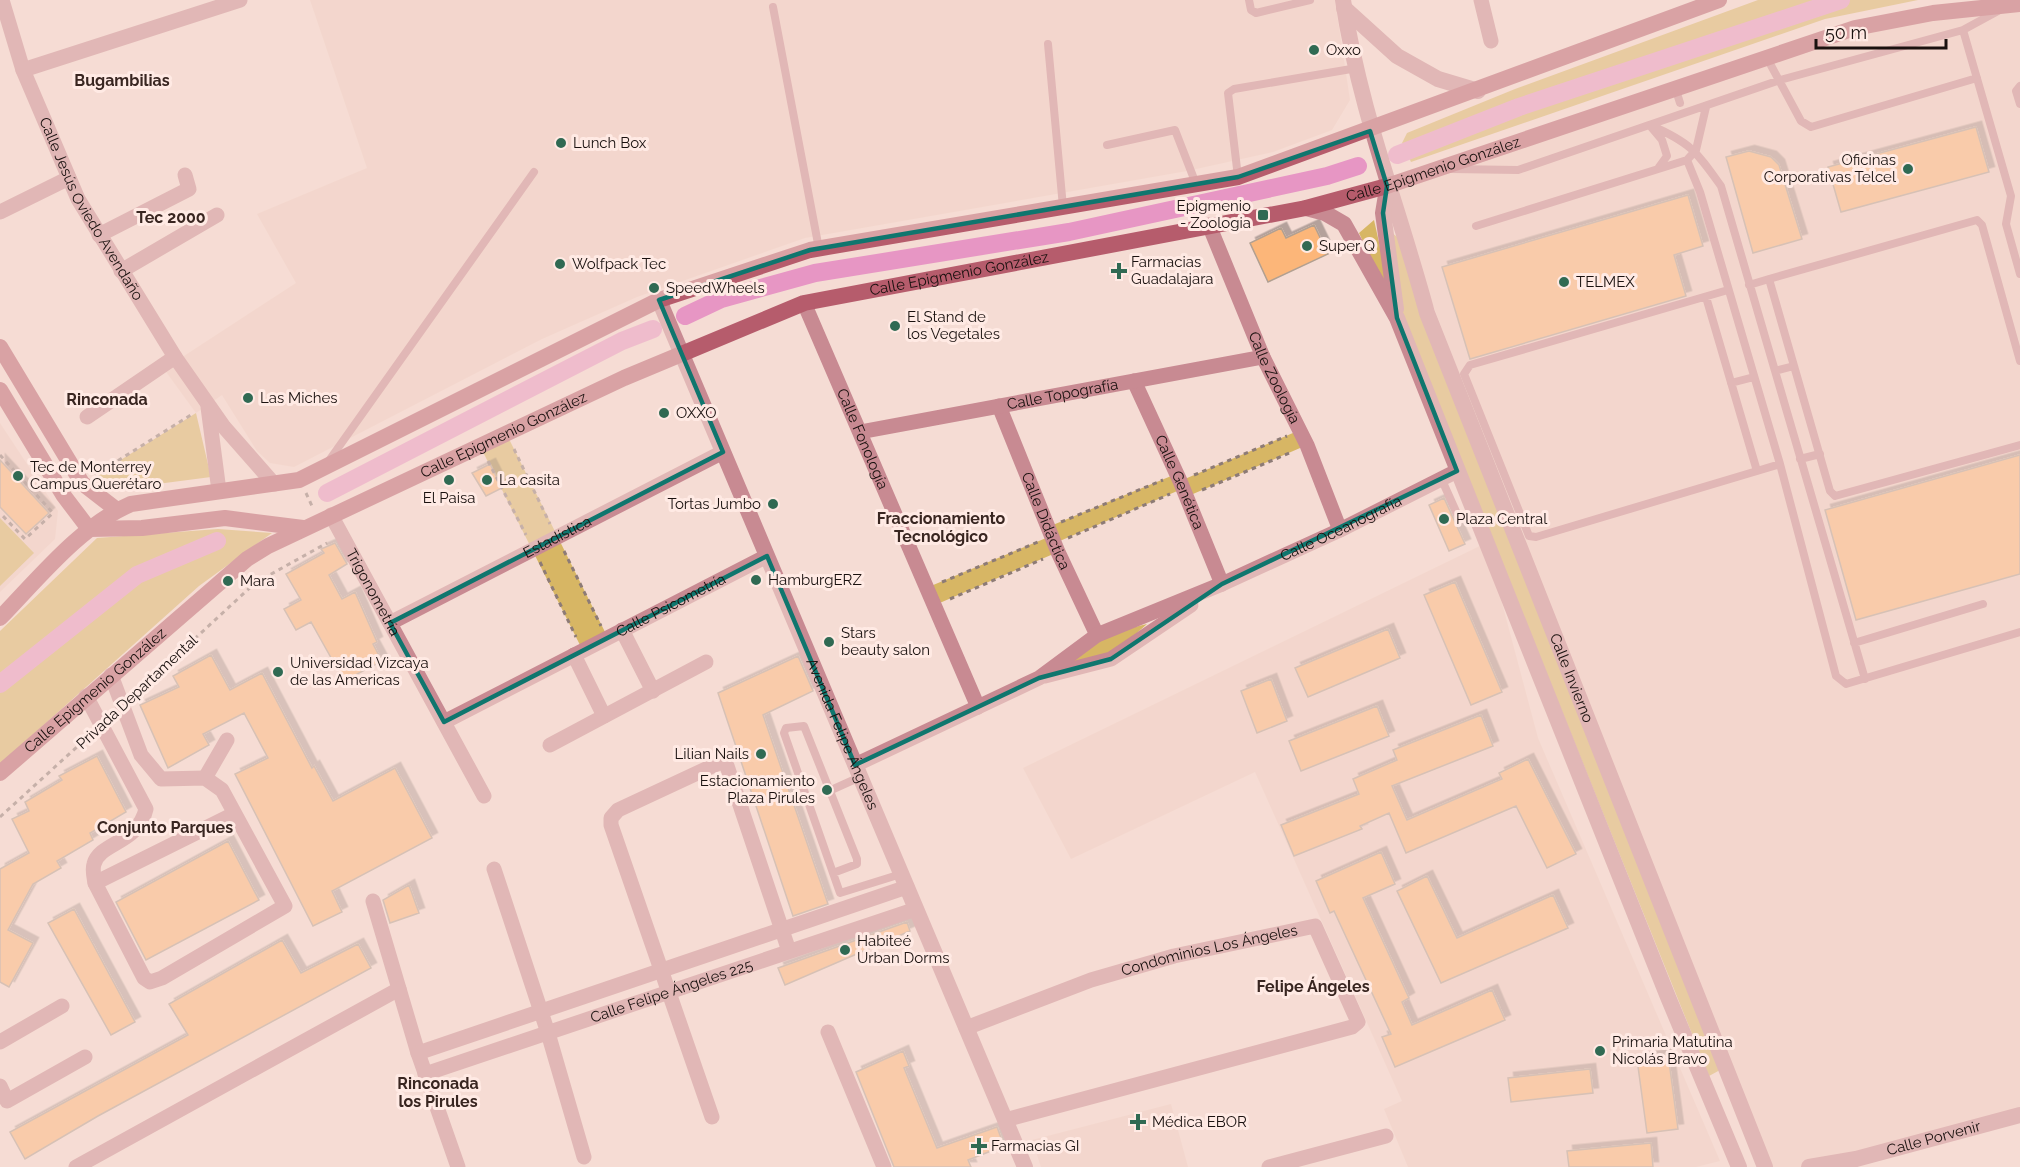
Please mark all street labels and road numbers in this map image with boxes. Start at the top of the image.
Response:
street label: Calle Jesús Oviedo Avendaño [35,115,147,304]
street label: Calle Epigmenio González [1344,133,1522,206]
street label: Calle Epigmenio González [868,248,1050,299]
street label: Calle Zoología [1245,329,1304,427]
street label: Calle Topografía [1006,375,1120,413]
street label: Calle Fonología [833,386,892,492]
street label: Calle Epigmenio González [418,388,590,482]
street label: Calle Genética [1151,432,1208,532]
street label: Calle Didáctica [1018,469,1074,573]
street label: Calle Oceanografía [1277,491,1405,565]
street label: Estadística [520,512,594,562]
street label: Trigonometría [342,546,404,639]
street label: Calle Psicometría [613,570,729,641]
street label: Calle Epigmenio González [21,624,170,757]
street label: Privada Departamental [73,631,202,753]
street label: Calle Invierno [1546,631,1597,725]
street label: Avenida Felipe Ángeles [802,655,882,812]
street label: Condominios Los Ángeles [1119,921,1299,980]
street label: Calle Felipe Ángeles 225 [588,956,755,1027]
street label: Calle Porvenir [1885,1117,1983,1159]

